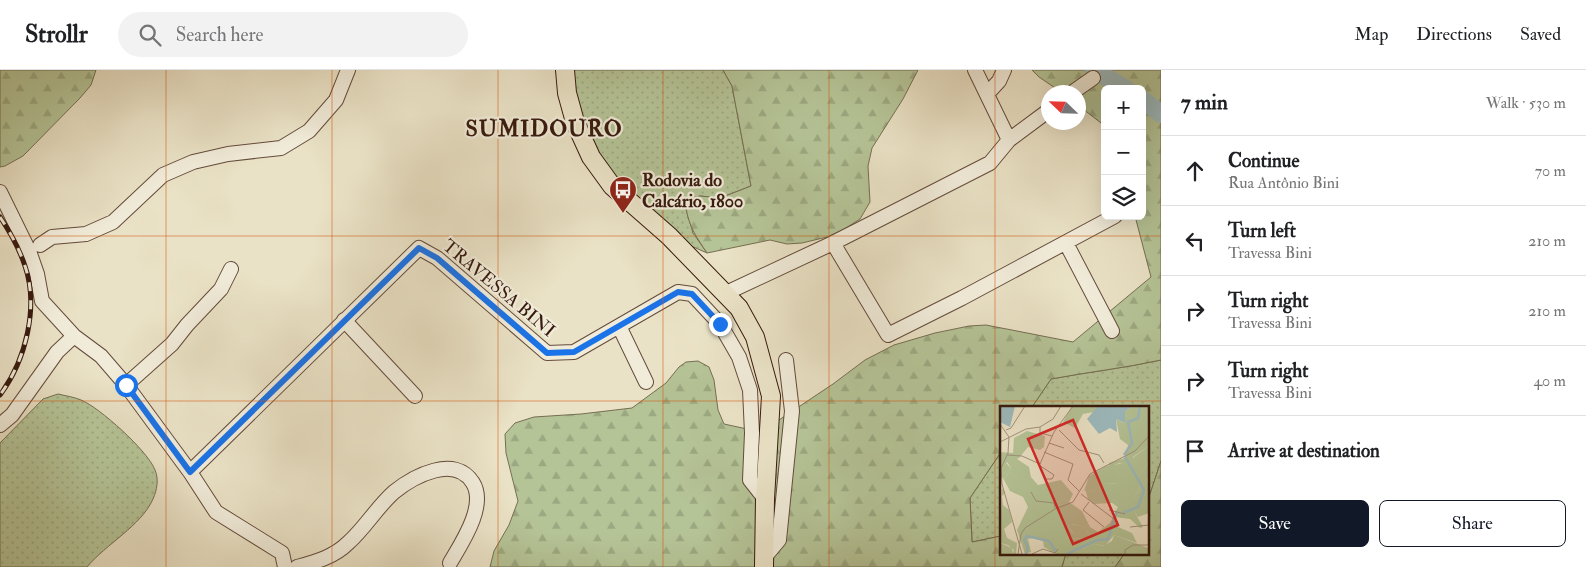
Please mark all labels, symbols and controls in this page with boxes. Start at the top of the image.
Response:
search box [118,12,468,57]
text: Strollr [25,19,88,50]
icon: search [136,21,164,49]
text: Search here [176,23,264,47]
text: Map [1355,23,1388,46]
text: Directions [1416,23,1492,46]
text: Saved [1520,23,1561,46]
north arrow [1041,85,1086,130]
map controls [1101,85,1146,220]
button: + [1101,85,1146,130]
text: 7 min [1181,89,1228,116]
text: Walk · 530 m [1486,93,1566,113]
district label: SUMIDOURO [465,115,623,143]
button: − [1101,130,1146,175]
text: Continue [1228,149,1299,173]
icon: ahead [1181,157,1209,185]
text: 70 m [1535,161,1566,181]
place label: Rodovia do Calcário, 1800 [642,169,743,213]
text: Rua Antônio Bini [1228,173,1339,193]
bus stop icon: Rodovia do Calcário, 1800 [608,175,638,214]
button: layers [1101,175,1146,220]
text: Turn left [1228,219,1296,243]
icon: left [1181,227,1209,255]
text: 210 m [1528,231,1566,251]
street label: TRAVESSA BINI [438,235,560,342]
text: Travessa Bini [1228,243,1312,263]
text: Turn right [1228,289,1308,313]
icon: right [1181,297,1209,325]
text: 210 m [1528,301,1566,321]
route end [709,313,732,336]
text: Travessa Bini [1228,313,1312,333]
text: Turn right [1228,359,1308,383]
icon: right [1181,367,1209,395]
text: 40 m [1533,371,1566,391]
route start [115,374,138,397]
text: Travessa Bini [1228,383,1312,403]
inset map [1000,406,1148,554]
icon: arrive [1181,437,1209,465]
text: Arrive at destination [1228,439,1380,463]
button: Save [1181,500,1369,547]
button: Share [1379,500,1566,547]

